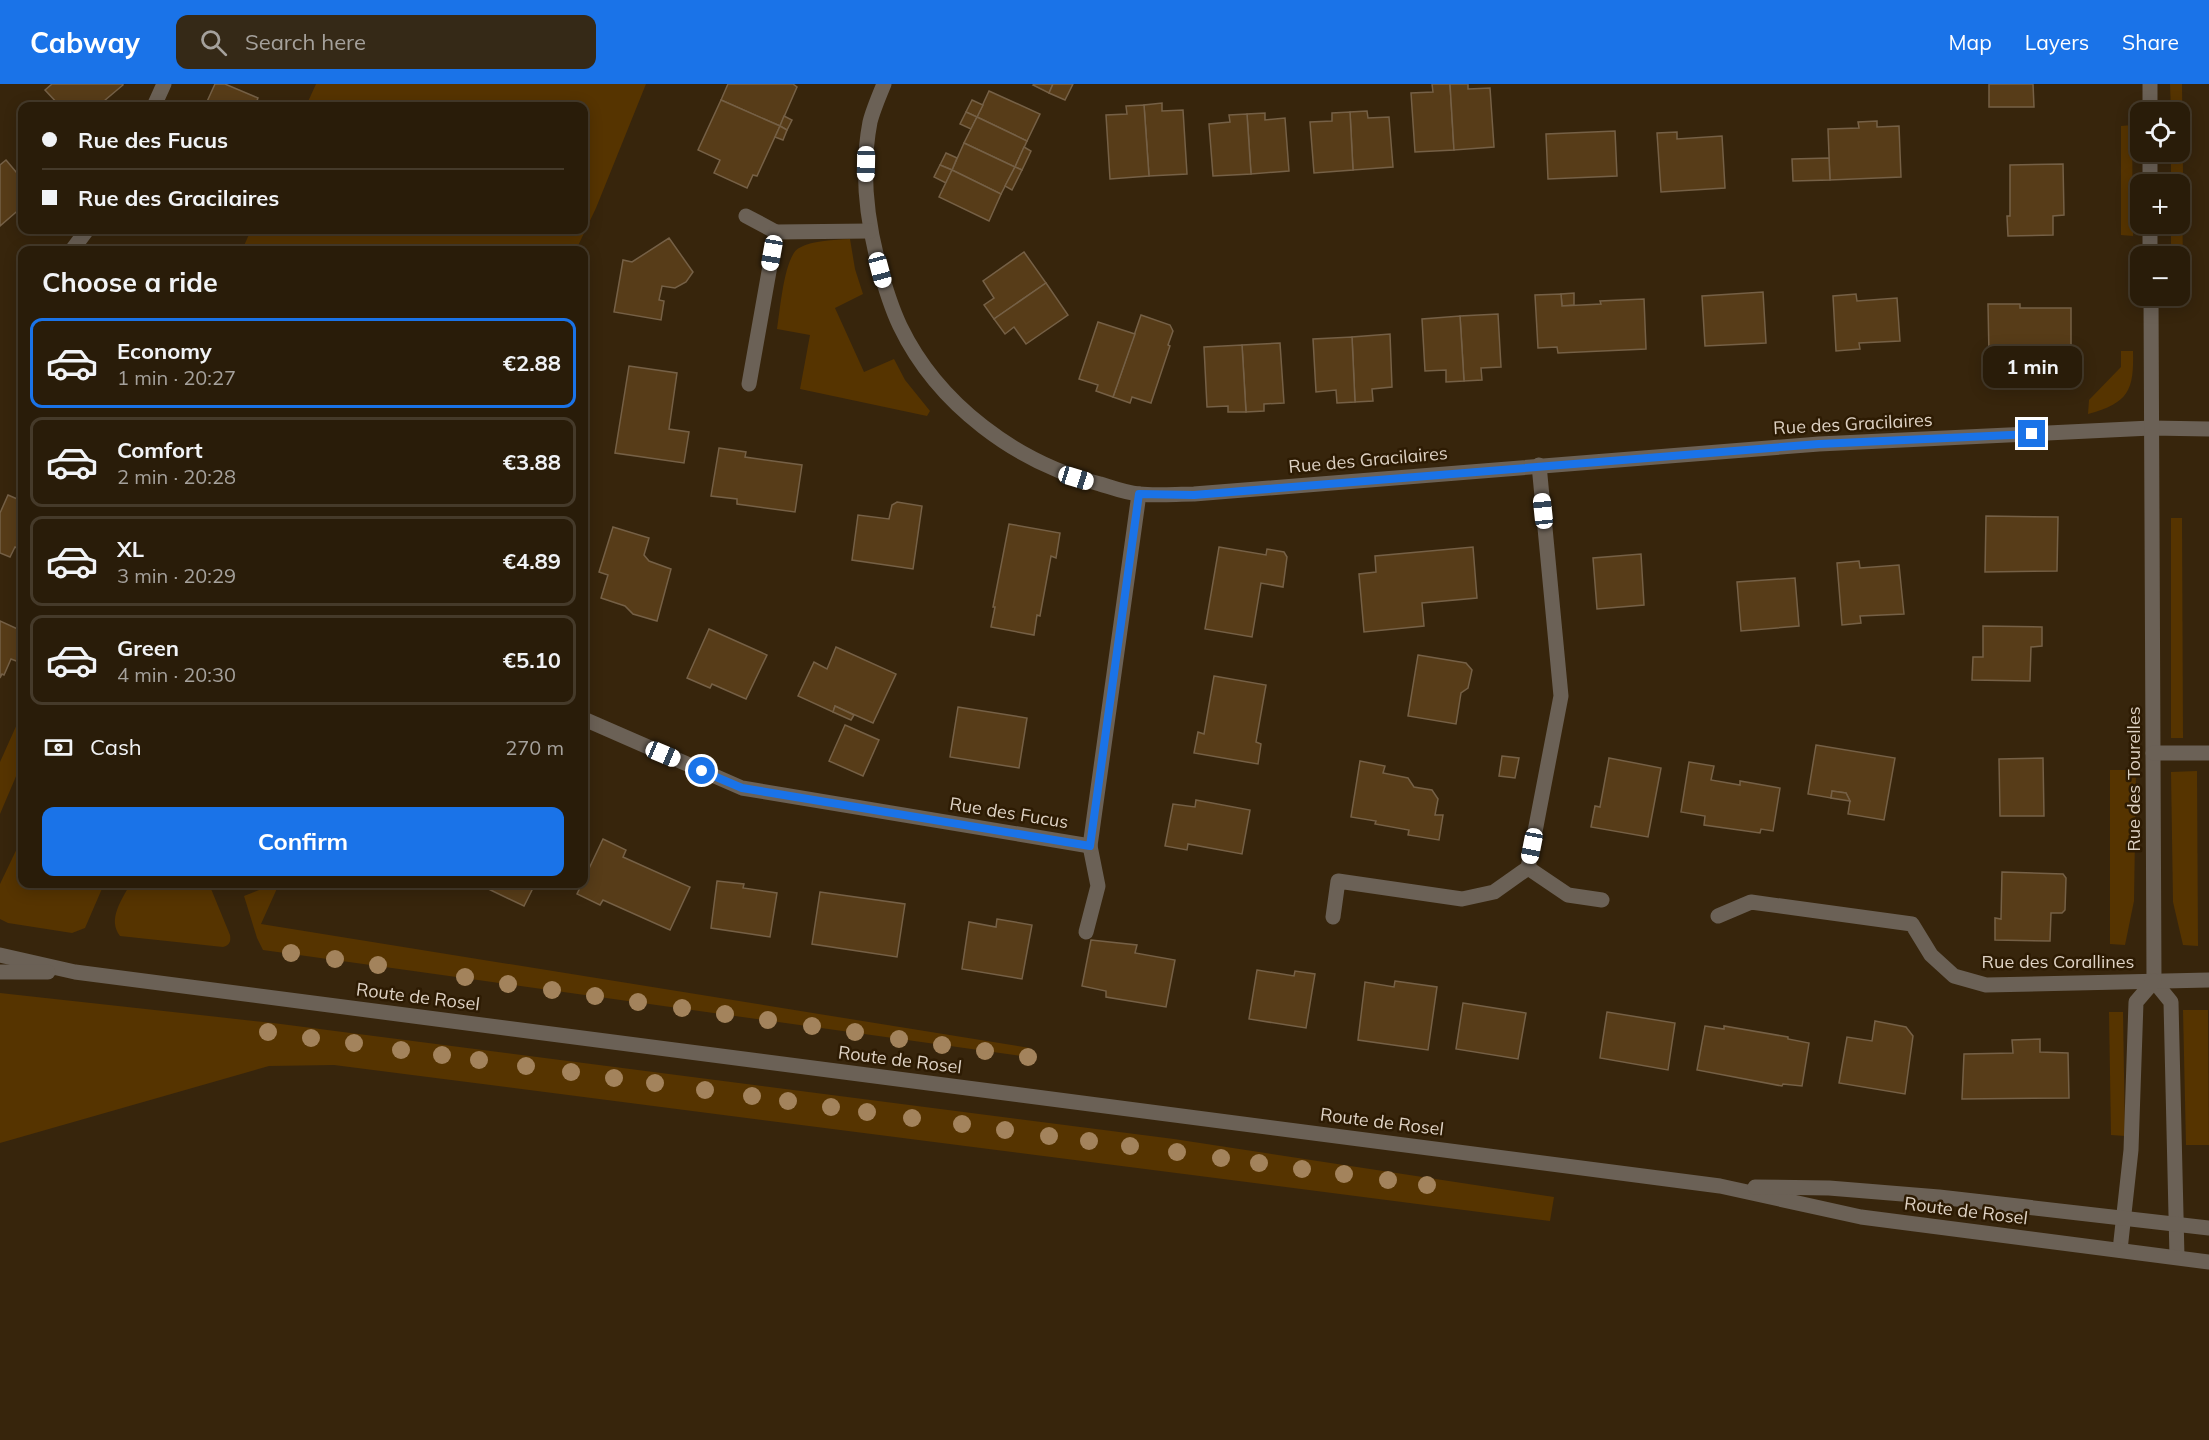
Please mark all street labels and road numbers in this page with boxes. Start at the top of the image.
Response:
street label: Rue des Gracilaires [1773,408,1933,439]
street label: Rue des Gracilaires [1287,441,1449,478]
street label: Rue des Tourelles [2122,706,2145,852]
street label: Rue des Fucus [948,792,1070,833]
street label: Rue des Corallines [1982,950,2135,973]
street label: Route de Rosel [355,978,481,1016]
street label: Route de Rosel [837,1041,963,1079]
street label: Route de Rosel [1319,1103,1445,1141]
street label: Route de Rosel [1903,1192,2029,1230]

